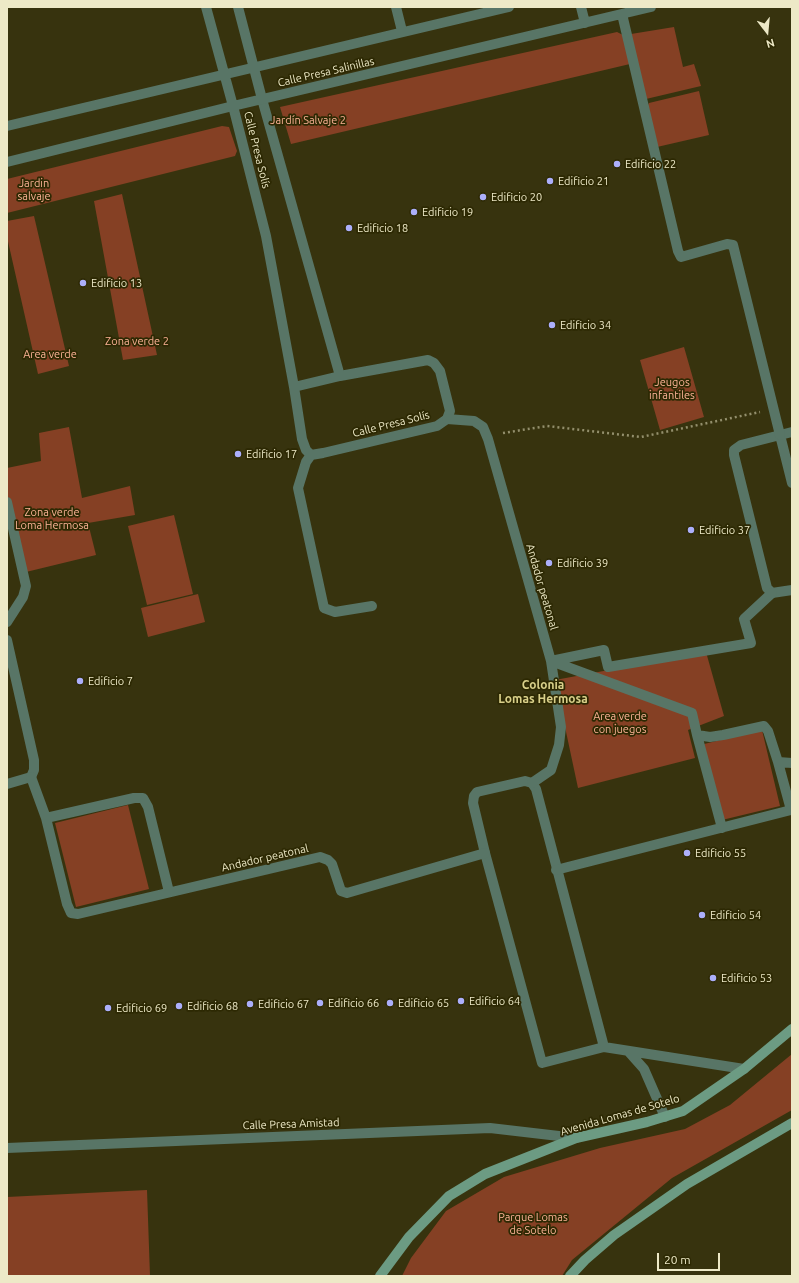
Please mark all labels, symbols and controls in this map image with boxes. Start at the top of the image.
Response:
north arrow [747,12,787,52]
text: N [765,37,776,50]
street label: Calle Presa Salinillas [276,54,376,90]
street label: Calle Presa Solís [241,110,273,190]
park label: Jardín Salvaje 2 [270,113,346,127]
place label: Edificio 22 [625,157,676,171]
marker: Edificio 22 [612,159,622,169]
place label: Edificio 21 [558,174,609,188]
park label: Jardin salvaje [17,176,51,202]
marker: Edificio 21 [545,176,555,186]
place label: Edificio 20 [491,190,542,204]
marker: Edificio 20 [478,192,488,202]
place label: Edificio 19 [422,205,473,219]
marker: Edificio 19 [409,207,419,217]
place label: Edificio 18 [357,221,408,235]
marker: Edificio 18 [344,223,354,233]
place label: Edificio 13 [91,276,142,290]
marker: Edificio 13 [78,278,88,288]
place label: Edificio 34 [560,318,611,332]
marker: Edificio 34 [547,320,557,330]
park label: Zona verde 2 [105,334,169,348]
park label: Area verde [23,347,77,361]
park label: Jeugos infantiles [649,375,695,401]
street label: Calle Presa Solís [351,408,431,440]
place label: Edificio 17 [246,447,297,461]
marker: Edificio 17 [233,449,243,459]
park label: Zona verde Loma Hermosa [15,505,89,531]
place label: Edificio 37 [699,523,750,537]
marker: Edificio 37 [686,525,696,535]
street label: Andador peatonal [523,543,561,631]
place label: Edificio 39 [557,556,608,570]
marker: Edificio 39 [544,558,554,568]
place label: Edificio 7 [88,674,133,688]
marker: Edificio 7 [75,676,85,686]
district label: Colonia Lomas Hermosa [498,678,588,706]
park label: Area verde con juegos [593,709,647,735]
street label: Andador peatonal [220,842,310,874]
place label: Edificio 55 [695,846,746,860]
marker: Edificio 55 [682,848,692,858]
place label: Edificio 54 [710,908,761,922]
marker: Edificio 54 [697,910,707,920]
place label: Edificio 53 [721,971,772,985]
marker: Edificio 53 [708,973,718,983]
place label: Edificio 64 [469,994,520,1008]
place label: Edificio 66 [328,996,379,1010]
place label: Edificio 65 [398,996,449,1010]
marker: Edificio 64 [456,996,466,1006]
place label: Edificio 67 [258,997,309,1011]
marker: Edificio 66 [315,998,325,1008]
marker: Edificio 65 [385,998,395,1008]
place label: Edificio 68 [187,999,238,1013]
marker: Edificio 67 [245,999,255,1009]
place label: Edificio 69 [116,1001,167,1015]
marker: Edificio 68 [174,1001,184,1011]
marker: Edificio 69 [103,1003,113,1013]
street label: Avenida Lomas de Sotelo [559,1092,681,1138]
street label: Calle Presa Amistad [242,1116,340,1132]
park label: Parque Lomas de Sotelo [498,1210,568,1236]
scale bar [659,1245,722,1271]
text: 20 m [664,1253,691,1266]

